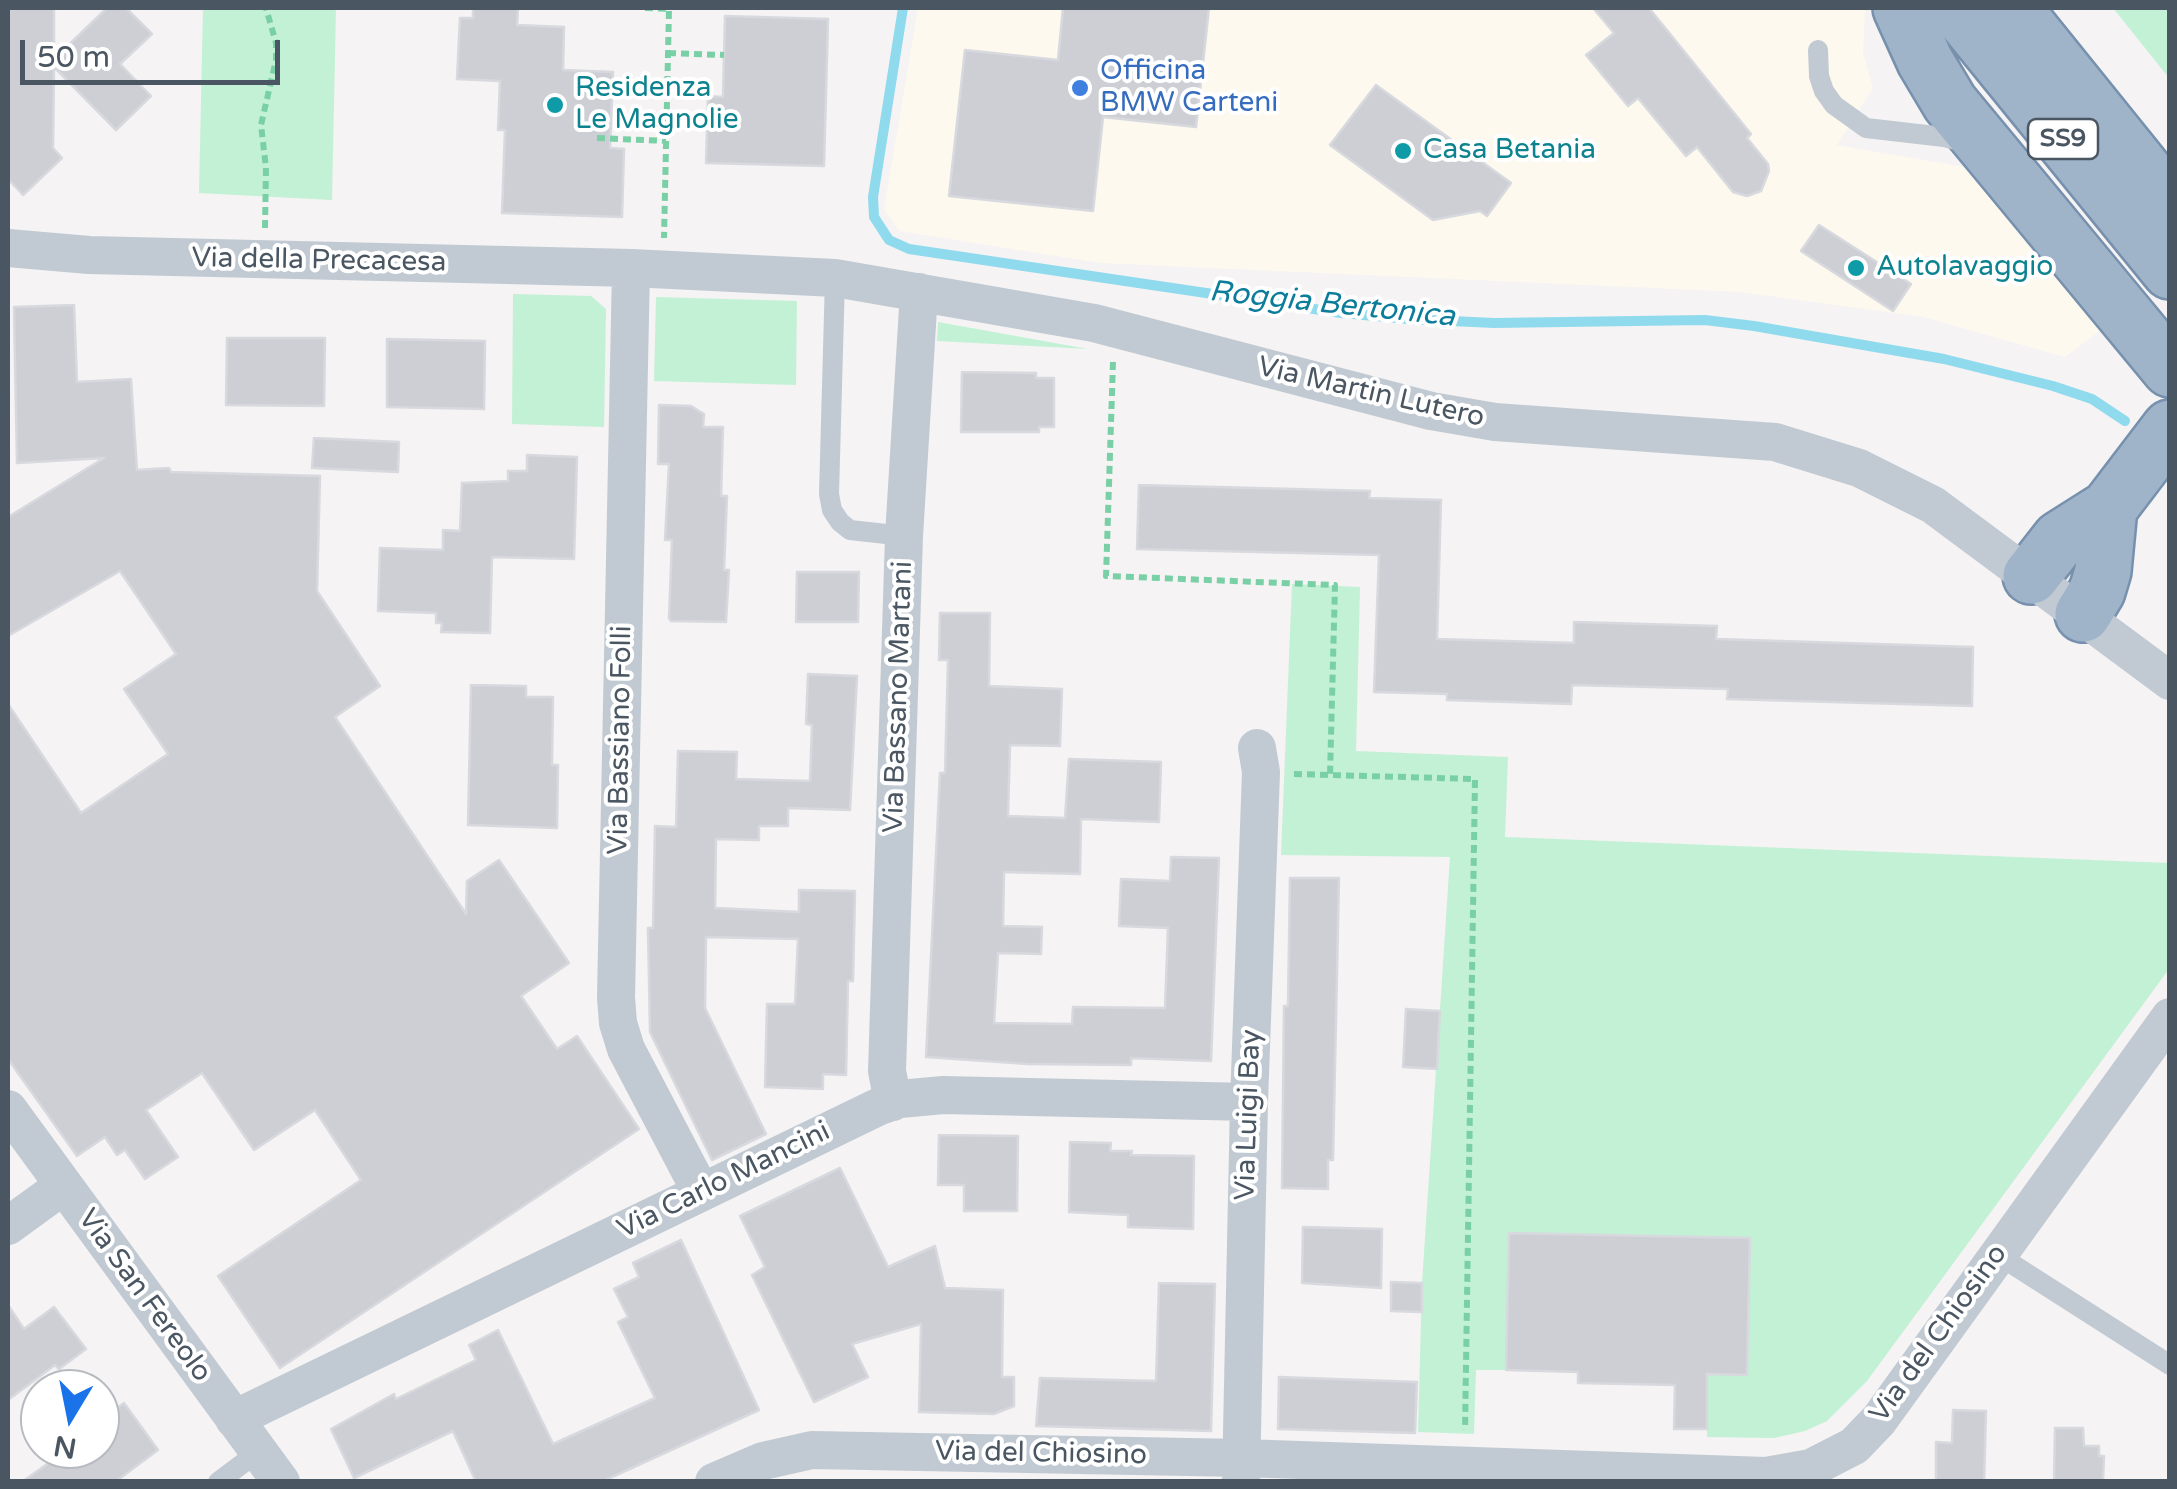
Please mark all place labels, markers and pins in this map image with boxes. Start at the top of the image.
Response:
place label: Officina BMW Carteni [1100,55,1278,121]
place label: Residenza Le Magnolie [575,72,739,138]
marker: Officina BMW Carteni [1069,77,1091,99]
marker: Residenza Le Magnolie [544,94,566,116]
place label: Casa Betania [1423,134,1596,168]
marker: Casa Betania [1392,140,1414,162]
place label: Autolavaggio [1876,251,2053,285]
marker: Autolavaggio [1845,257,1867,279]

